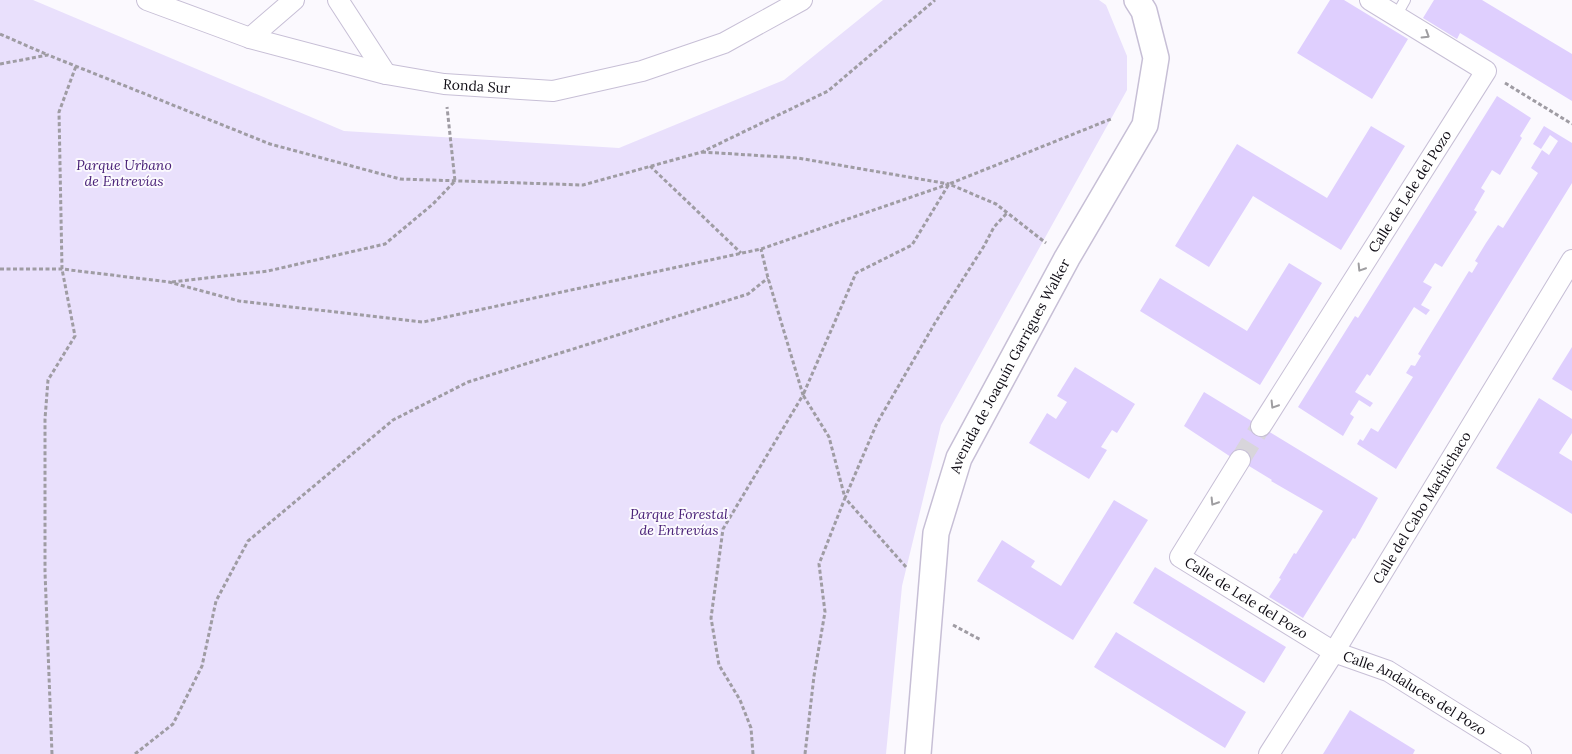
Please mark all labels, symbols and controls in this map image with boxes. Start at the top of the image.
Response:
one-way arrow [1421,28,1430,38]
street label: Ronda Sur [443,75,511,97]
street label: Calle de Lele del Pozo [1364,127,1455,256]
park label: Parque Urbano de Entrevías [76,156,172,190]
street label: Avenida de Joaquín Garrigues Walker [946,256,1074,477]
one-way arrow [1358,262,1367,272]
one-way arrow [1270,400,1280,409]
street label: Calle del Cabo Machichaco [1369,428,1475,587]
one-way arrow [1210,496,1220,505]
park label: Parque Forestal de Entrevías [630,505,728,539]
street label: Calle de Lele del Pozo [1181,553,1311,643]
street label: Calle Andaluces del Pozo [1341,647,1490,739]

